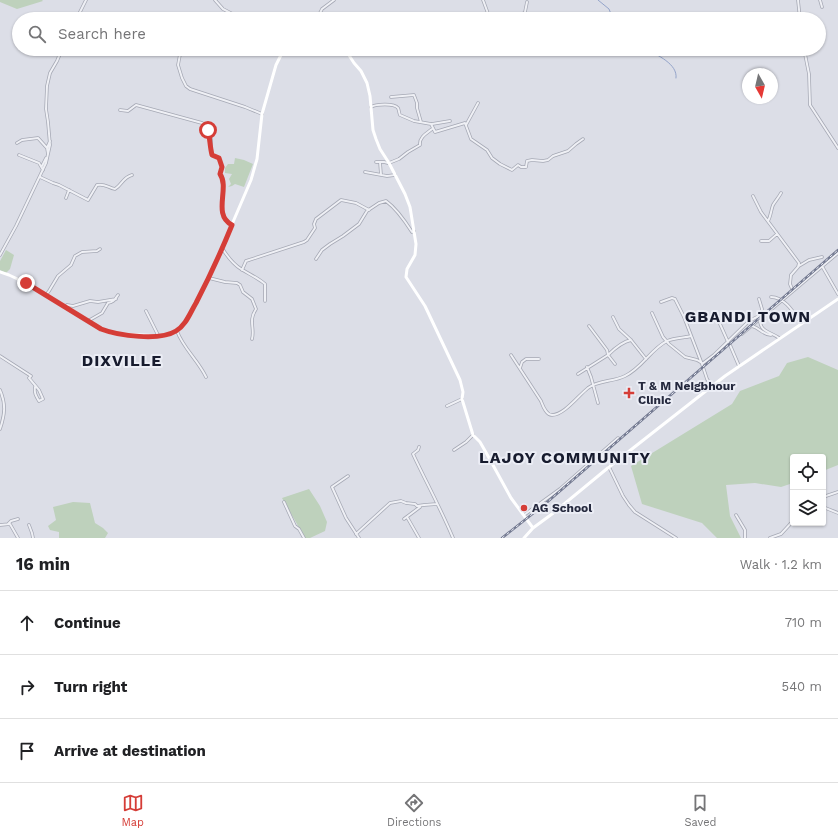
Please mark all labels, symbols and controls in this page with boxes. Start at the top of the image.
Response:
search box [12,12,826,56]
icon: search [26,23,48,45]
text: Search here [58,25,146,43]
north arrow [742,68,778,104]
route start [199,121,217,139]
route end [17,274,35,292]
district label: GBANDI TOWN [685,307,811,326]
district label: DIXVILLE [82,351,162,370]
place label: T & M Neigbhour Clinic [638,379,736,407]
marker: T & M Neigbhour Clinic [623,387,635,399]
district label: LAJOY COMMUNITY [479,448,651,467]
map controls [790,454,826,526]
button: locate [790,454,826,490]
button: layers [790,490,826,526]
place label: AG School [532,501,592,515]
marker: AG School [519,503,529,513]
text: 16 min [16,554,70,574]
text: Walk · 1.2 km [740,557,822,572]
icon: ahead [16,612,38,634]
text: Continue [54,614,121,632]
text: 710 m [785,615,822,630]
icon: right [16,676,38,698]
text: Turn right [54,678,127,696]
text: 540 m [782,679,822,694]
icon: arrive [16,740,38,762]
text: Arrive at destination [54,742,206,760]
tab: Map [122,792,144,829]
tab: Directions [387,792,441,829]
tab: Saved [684,792,716,829]

